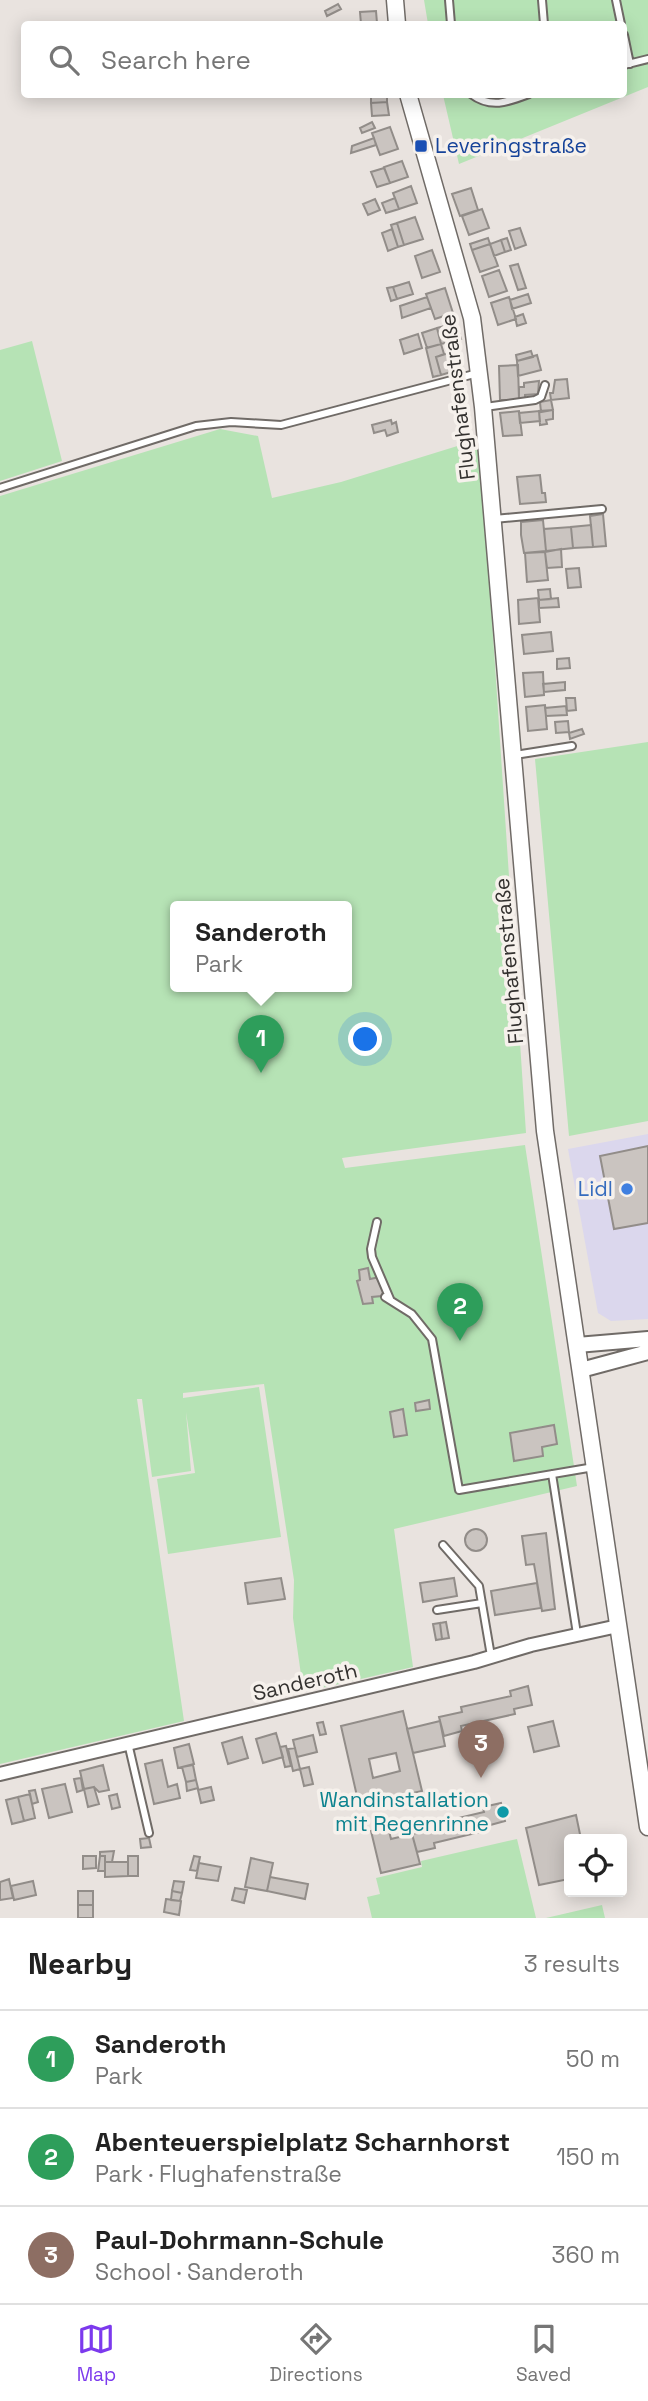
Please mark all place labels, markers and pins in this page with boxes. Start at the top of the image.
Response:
place label: Leveringstraße [435,132,587,159]
marker: Leveringstraße [413,138,429,154]
pin: 1 [238,1015,284,1073]
place label: Lidl [578,1175,613,1202]
marker: Lidl [619,1181,635,1197]
pin: 2 [437,1283,483,1341]
pin: 3 [458,1720,504,1778]
place label: Wandinstallation mit Regenrinne [319,1786,489,1837]
marker: Wandinstallation mit Regenrinne [495,1804,511,1820]

